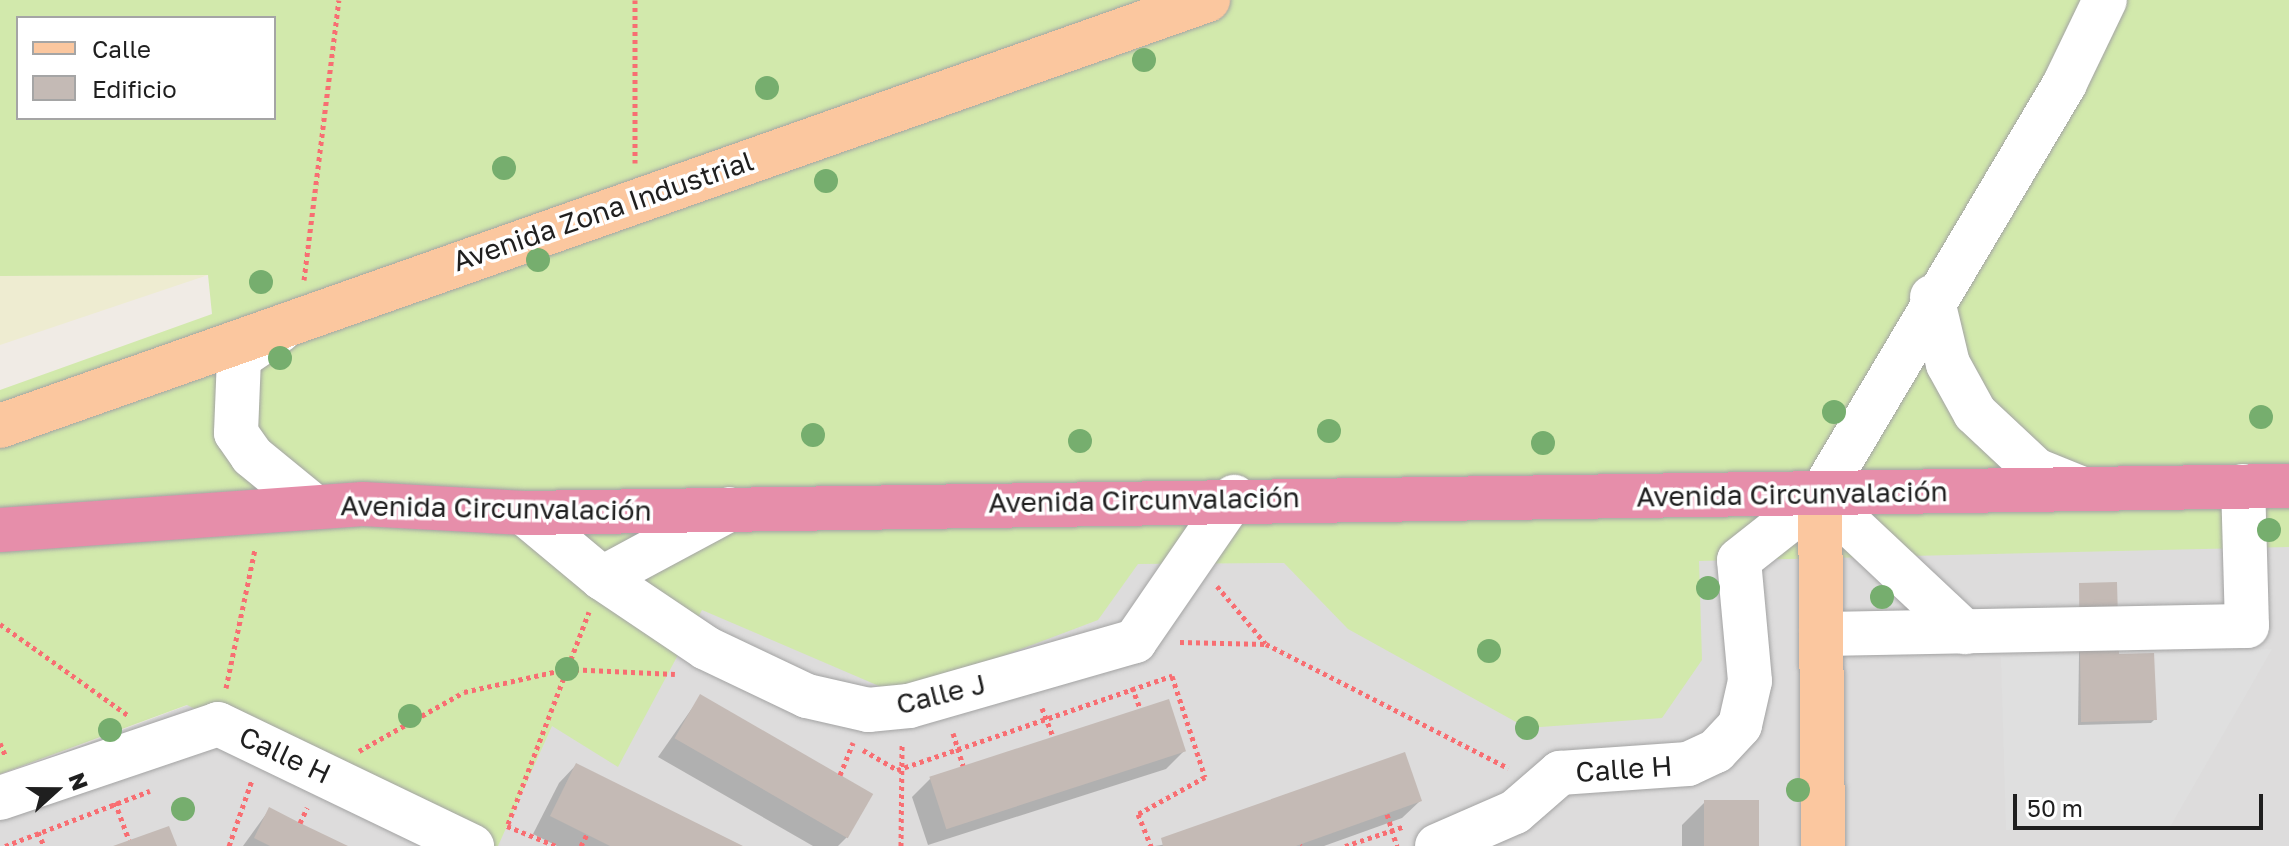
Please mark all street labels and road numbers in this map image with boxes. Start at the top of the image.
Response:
street label: Avenida Zona Industrial [448,144,758,278]
street label: Avenida Circunvalación [1636,474,1948,514]
street label: Avenida Circunvalación [988,480,1300,520]
street label: Avenida Circunvalación [340,488,652,528]
street label: Calle J [893,667,989,721]
street label: Calle H [234,719,336,791]
street label: Calle H [1574,749,1674,789]

